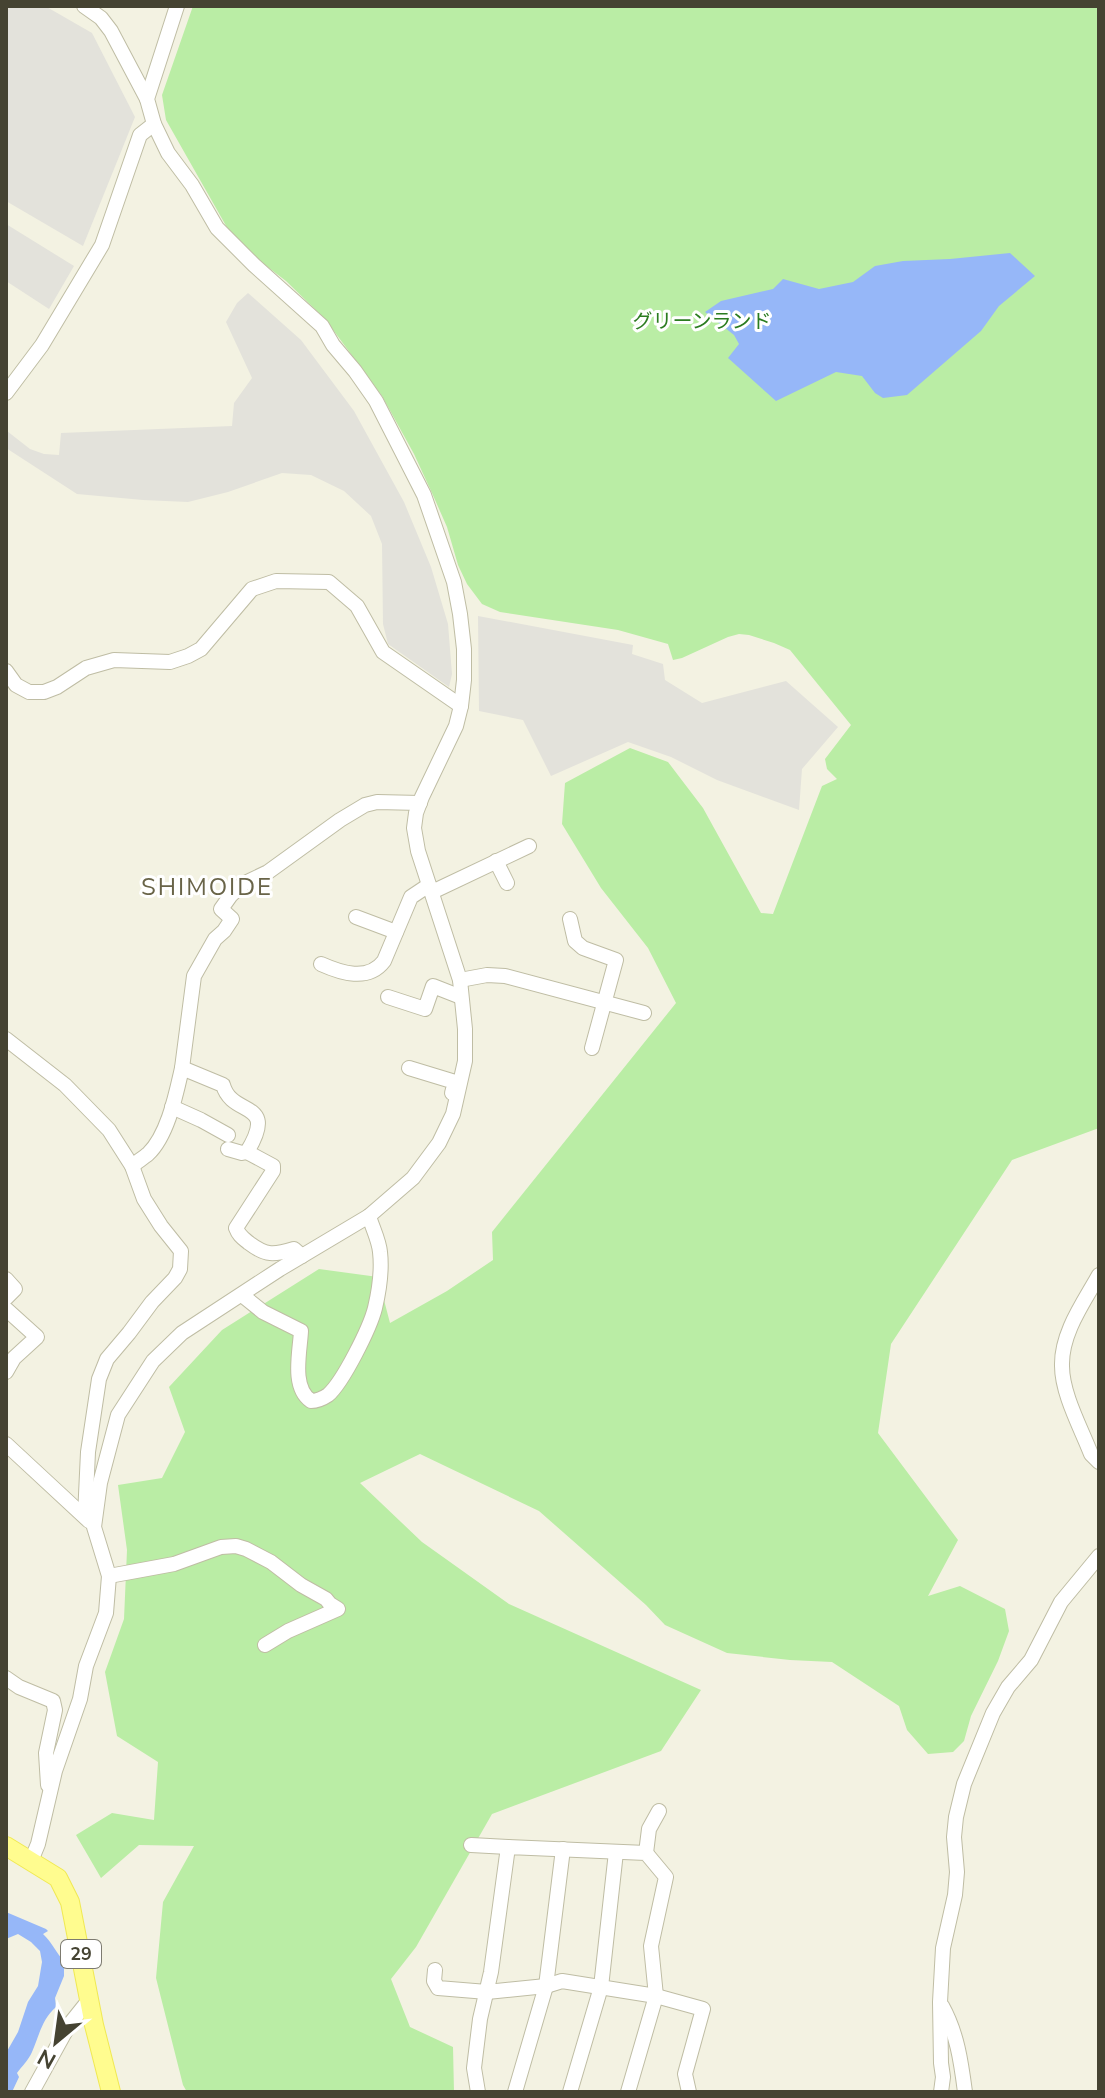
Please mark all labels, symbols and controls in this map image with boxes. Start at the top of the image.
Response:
park label: グリーンランド [633,308,772,335]
district label: SHIMOIDE [141,871,273,903]
road number: 29 [61,1940,101,1968]
north arrow [16,2002,96,2082]
text: N [32,2042,61,2076]

